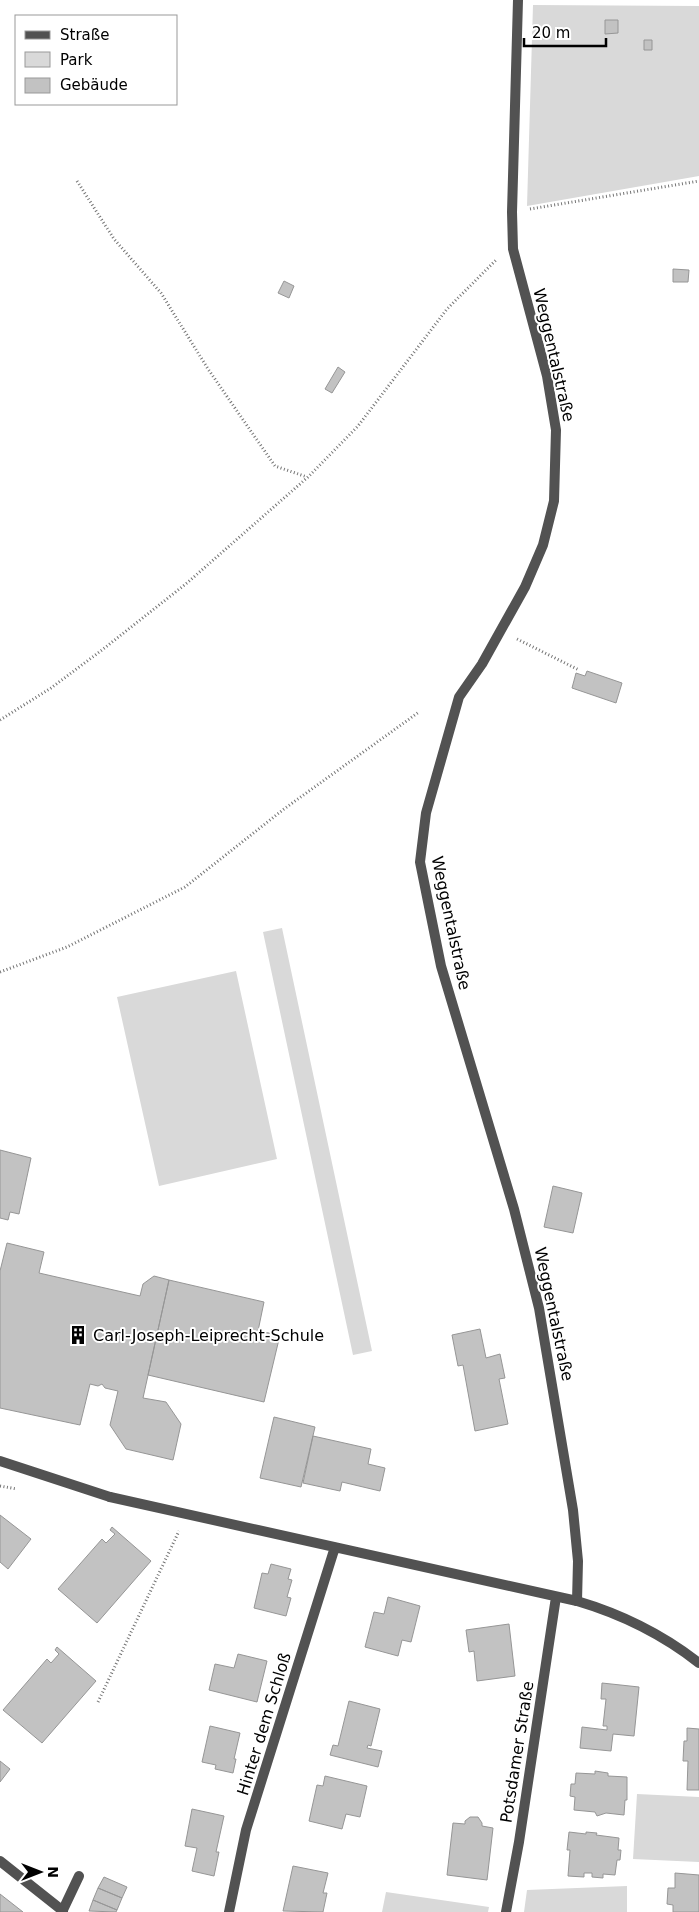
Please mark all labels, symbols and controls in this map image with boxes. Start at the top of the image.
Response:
legend [15,15,178,105]
scale bar [524,15,606,47]
text: 20 m [532,24,570,42]
text: Straße [60,26,109,44]
text: Park [60,51,93,69]
text: Gebäude [60,76,128,94]
street label: Weggentalstraße [529,286,579,424]
street label: Weggentalstraße [428,854,474,992]
street label: Weggentalstraße [531,1245,577,1383]
building icon: Carl-Joseph-Leiprecht-Schule [67,1324,89,1346]
place label: Carl-Joseph-Leiprecht-Schule [93,1326,324,1345]
street label: Hinter dem Schloß [233,1650,295,1798]
street label: Potsdamer Straße [496,1680,538,1824]
north arrow [15,1847,65,1897]
text: N [45,1866,61,1878]

